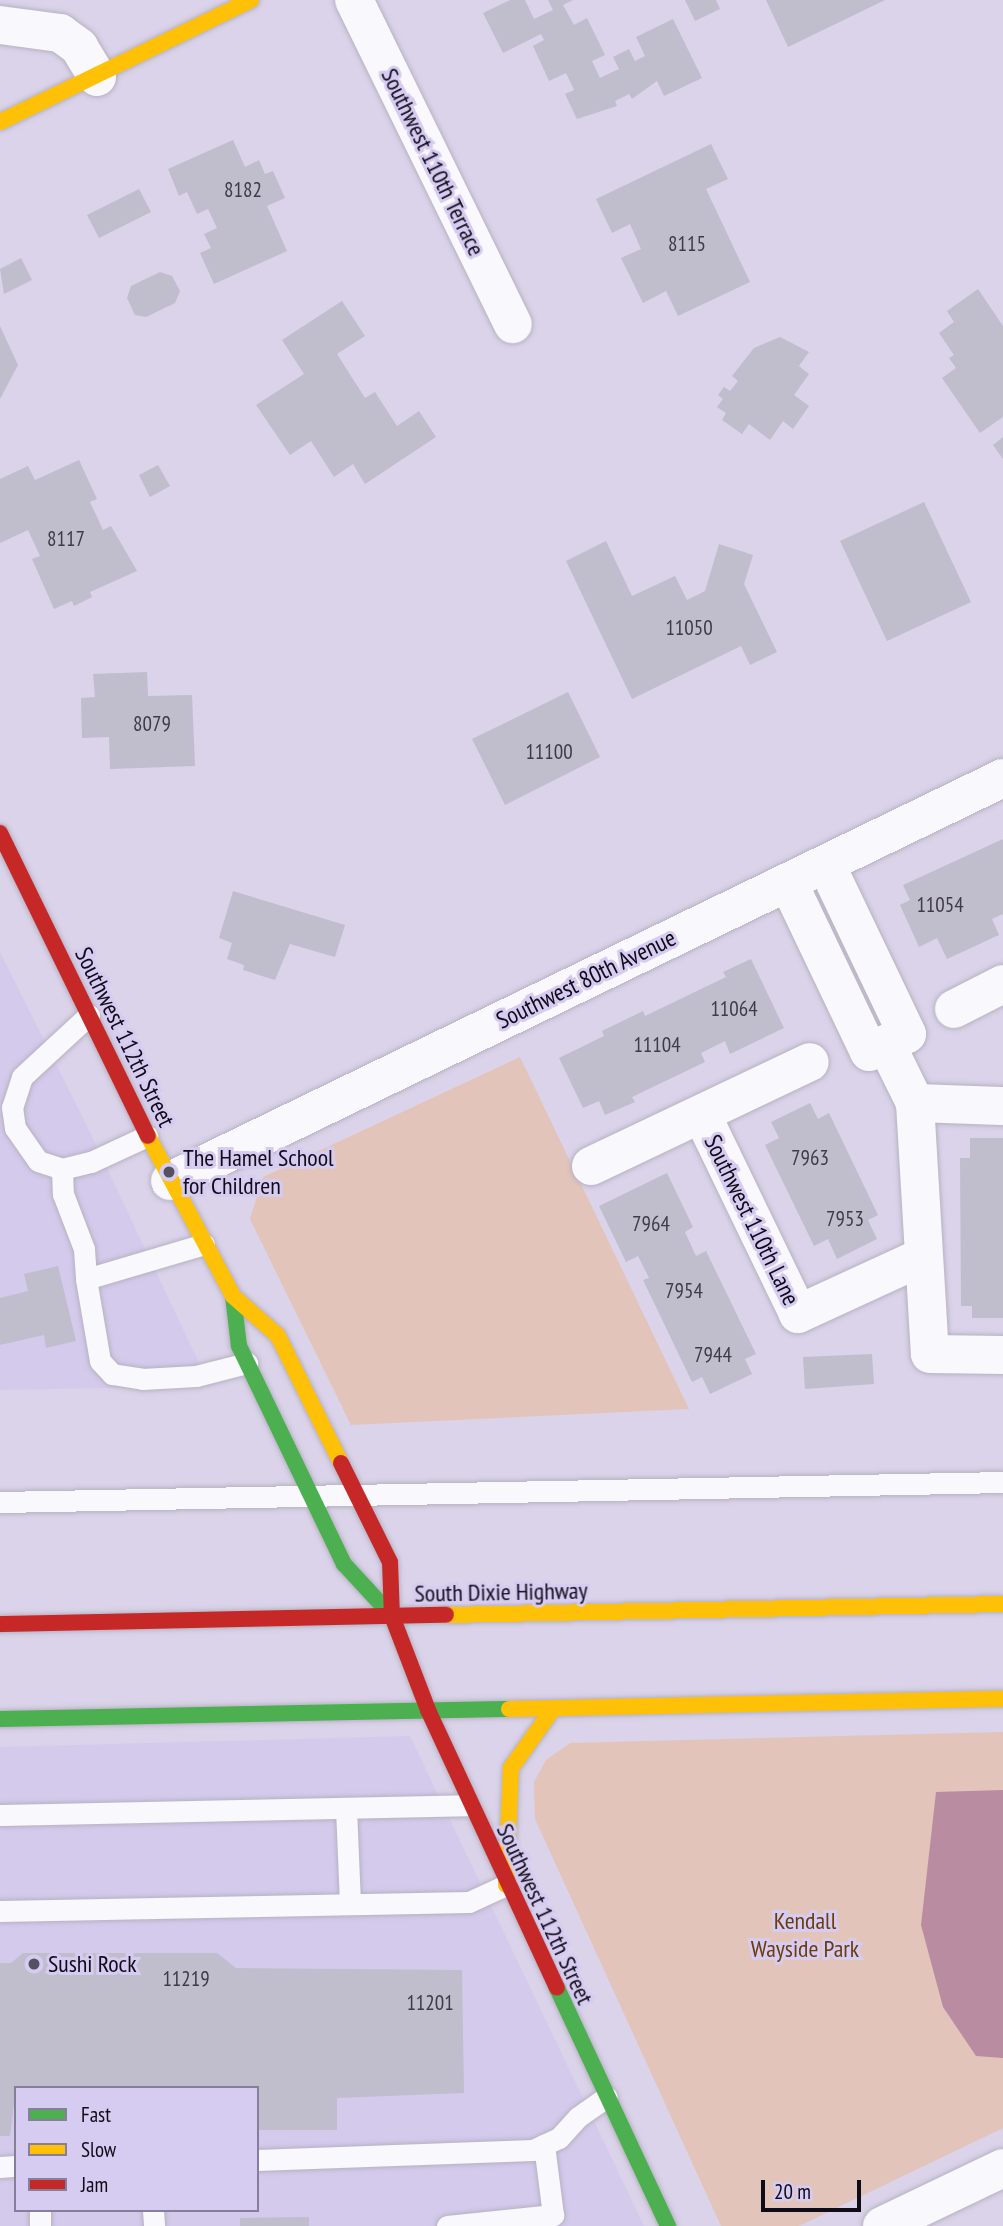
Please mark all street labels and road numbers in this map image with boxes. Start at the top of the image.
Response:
street label: Southwest 110th Terrace [375,63,491,261]
street label: Southwest 80th Avenue [491,923,681,1035]
street label: Southwest 112th Street [69,943,181,1131]
street label: Southwest 110th Lane [698,1130,806,1310]
street label: South Dixie Highway [414,1576,588,1608]
street label: Southwest 112th Street [490,1819,600,2009]

